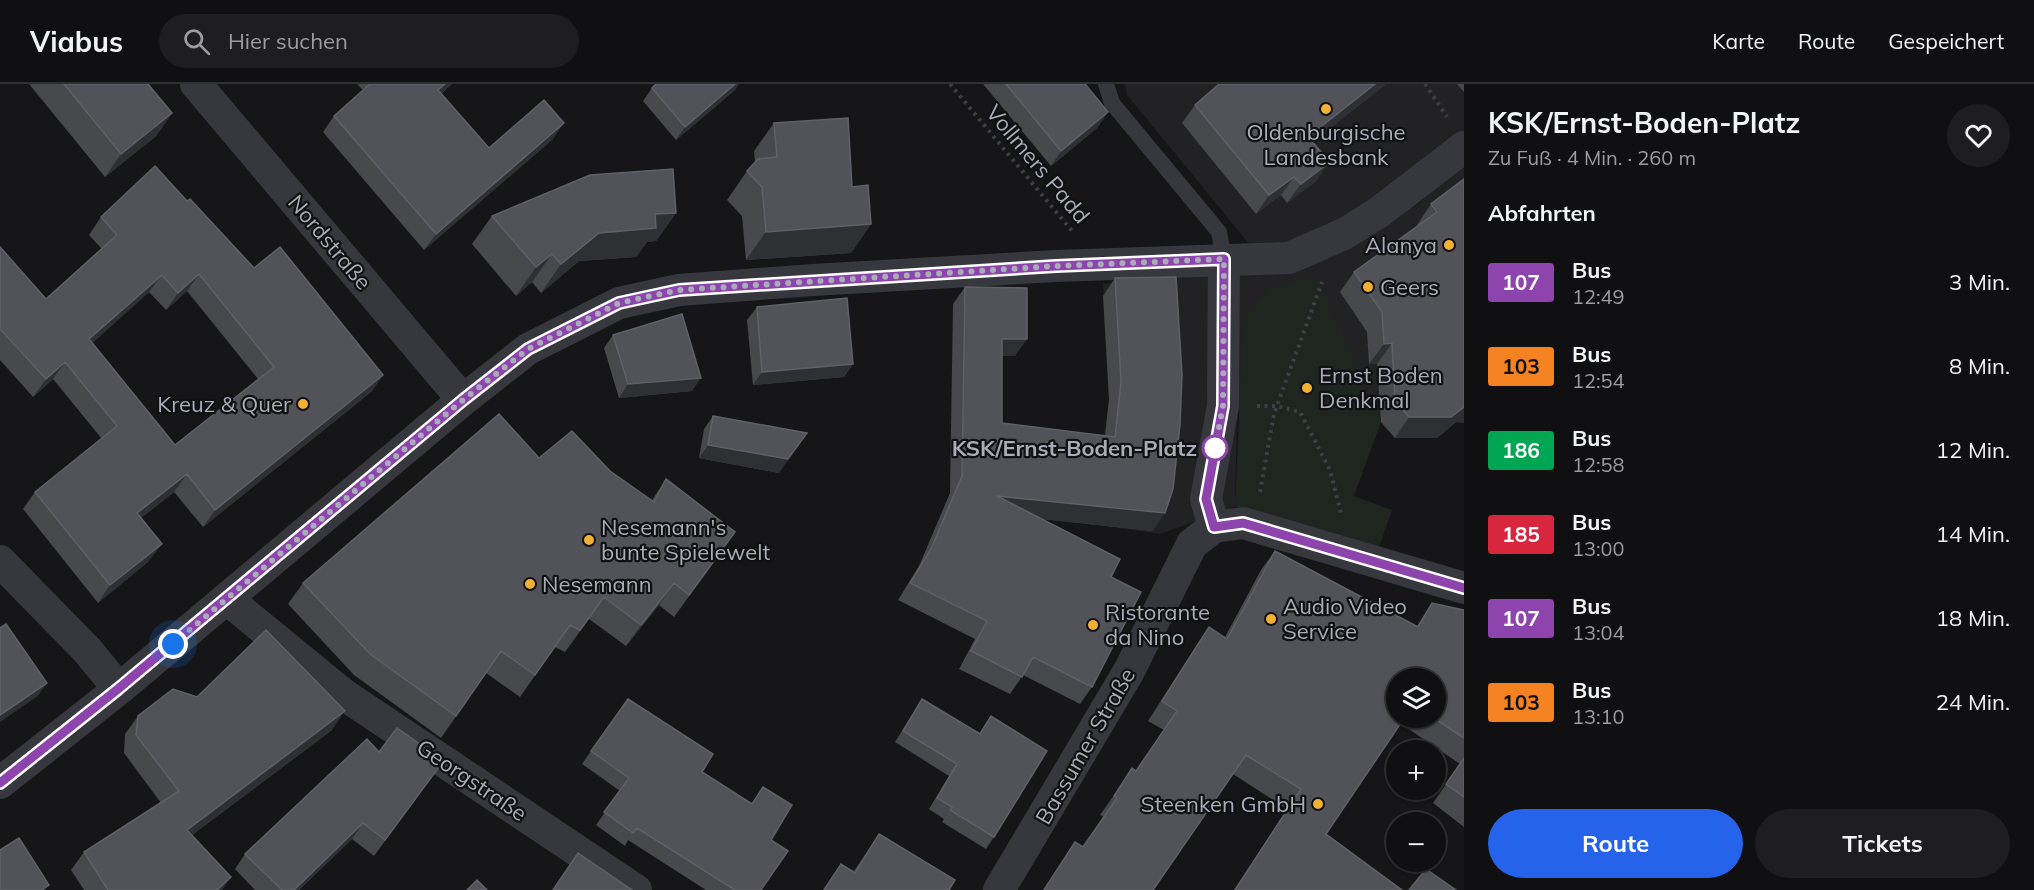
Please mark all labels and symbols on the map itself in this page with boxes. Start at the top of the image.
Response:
street label: Vollmers Padd [980,99,1096,229]
marker: Oldenburgische Landesbank [1319,102,1333,116]
place label: Oldenburgische Landesbank [1246,118,1406,171]
street label: Nordstraße [282,189,378,295]
place label: Alanya [1365,231,1437,259]
marker: Alanya [1442,238,1456,252]
place label: Geers [1380,273,1439,301]
marker: Geers [1361,280,1375,294]
place label: Ernst Boden Denkmal [1319,361,1443,414]
marker: Ernst Boden Denkmal [1300,381,1314,395]
place label: Kreuz & Quer [157,390,291,418]
marker: Kreuz & Quer [296,397,310,411]
place label: KSK/Ernst-Boden-Platz [952,434,1197,462]
marker: KSK/Ernst-Boden-Platz [1202,435,1228,461]
place label: Nesemann's bunte Spielewelt [601,513,770,566]
marker: Nesemann's bunte Spielewelt [582,533,596,547]
place label: Nesemann [542,570,652,598]
marker: Nesemann [523,577,537,591]
place label: Audio Video Service [1283,592,1407,645]
place label: Ristorante da Nino [1105,598,1210,651]
marker: Audio Video Service [1264,612,1278,626]
marker: Ristorante da Nino [1086,618,1100,632]
your location [158,629,188,659]
street label: Bassumer Straße [1029,663,1141,829]
street label: Georgstraße [411,733,533,827]
place label: Steenken GmbH [1141,790,1306,818]
marker: Steenken GmbH [1311,797,1325,811]

